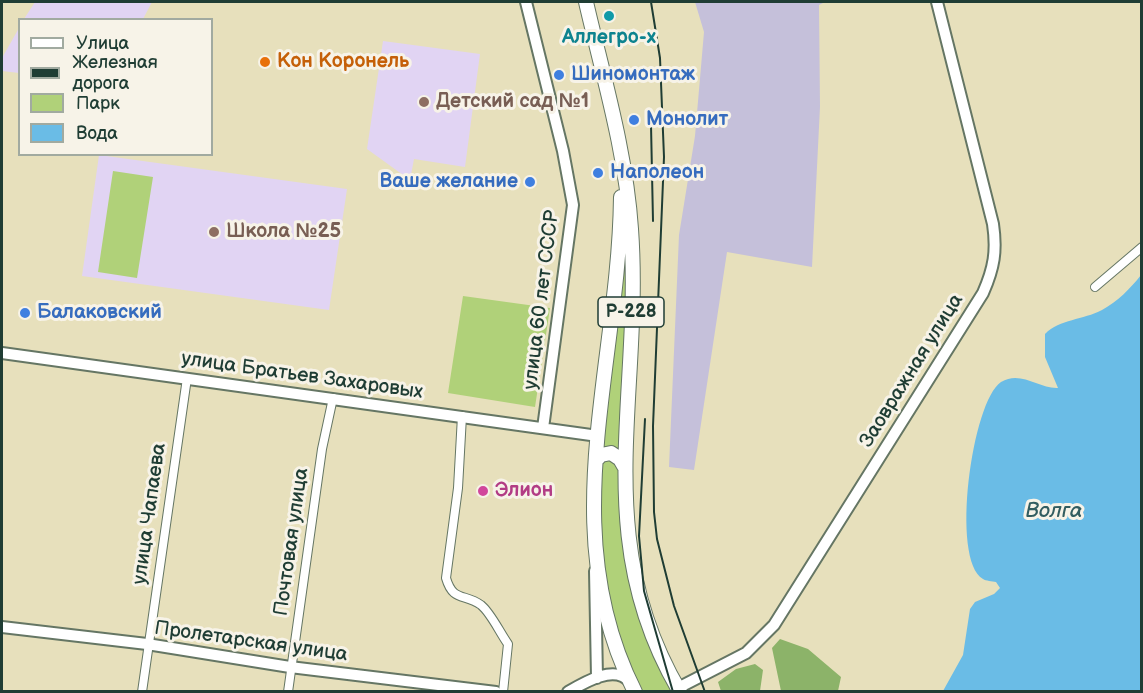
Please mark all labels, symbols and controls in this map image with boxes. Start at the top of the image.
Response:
marker: Аллегро-х [602,9,616,23]
legend [18,18,213,156]
place label: Аллегро-х [562,26,656,50]
text: Улица [76,33,129,54]
place label: Кон Коронель [277,50,409,74]
text: Железная дорога [72,52,158,94]
marker: Кон Коронель [258,55,272,69]
place label: Шиномонтаж [571,63,695,87]
marker: Шиномонтаж [552,68,566,82]
place label: Детский сад №1 [436,90,589,114]
text: Парк [76,93,120,114]
marker: Детский сад №1 [417,95,431,109]
place label: Монолит [646,108,728,132]
marker: Монолит [627,113,641,127]
text: Вода [76,123,118,144]
place label: Наполеон [610,161,704,185]
marker: Наполеон [591,166,605,180]
place label: Ваше желание [379,170,518,194]
marker: Ваше желание [523,175,537,189]
street label: улица 60 лет СССР [519,209,565,391]
place label: Школа №25 [226,220,341,244]
marker: Школа №25 [207,225,221,239]
street label: Заовражная улица [855,290,969,452]
road number: Р-228 [598,297,664,327]
place label: Балаковский [37,301,162,325]
marker: Балаковский [18,306,32,320]
street label: улица Братьев Захаровых [180,347,424,405]
street label: улица Чапаева [128,442,172,586]
street label: Почтовая улица [270,466,314,618]
place label: Элион [495,479,553,503]
marker: Элион [476,484,490,498]
water label: Волга [1026,499,1082,525]
street label: Пролетарская улица [153,617,349,667]

